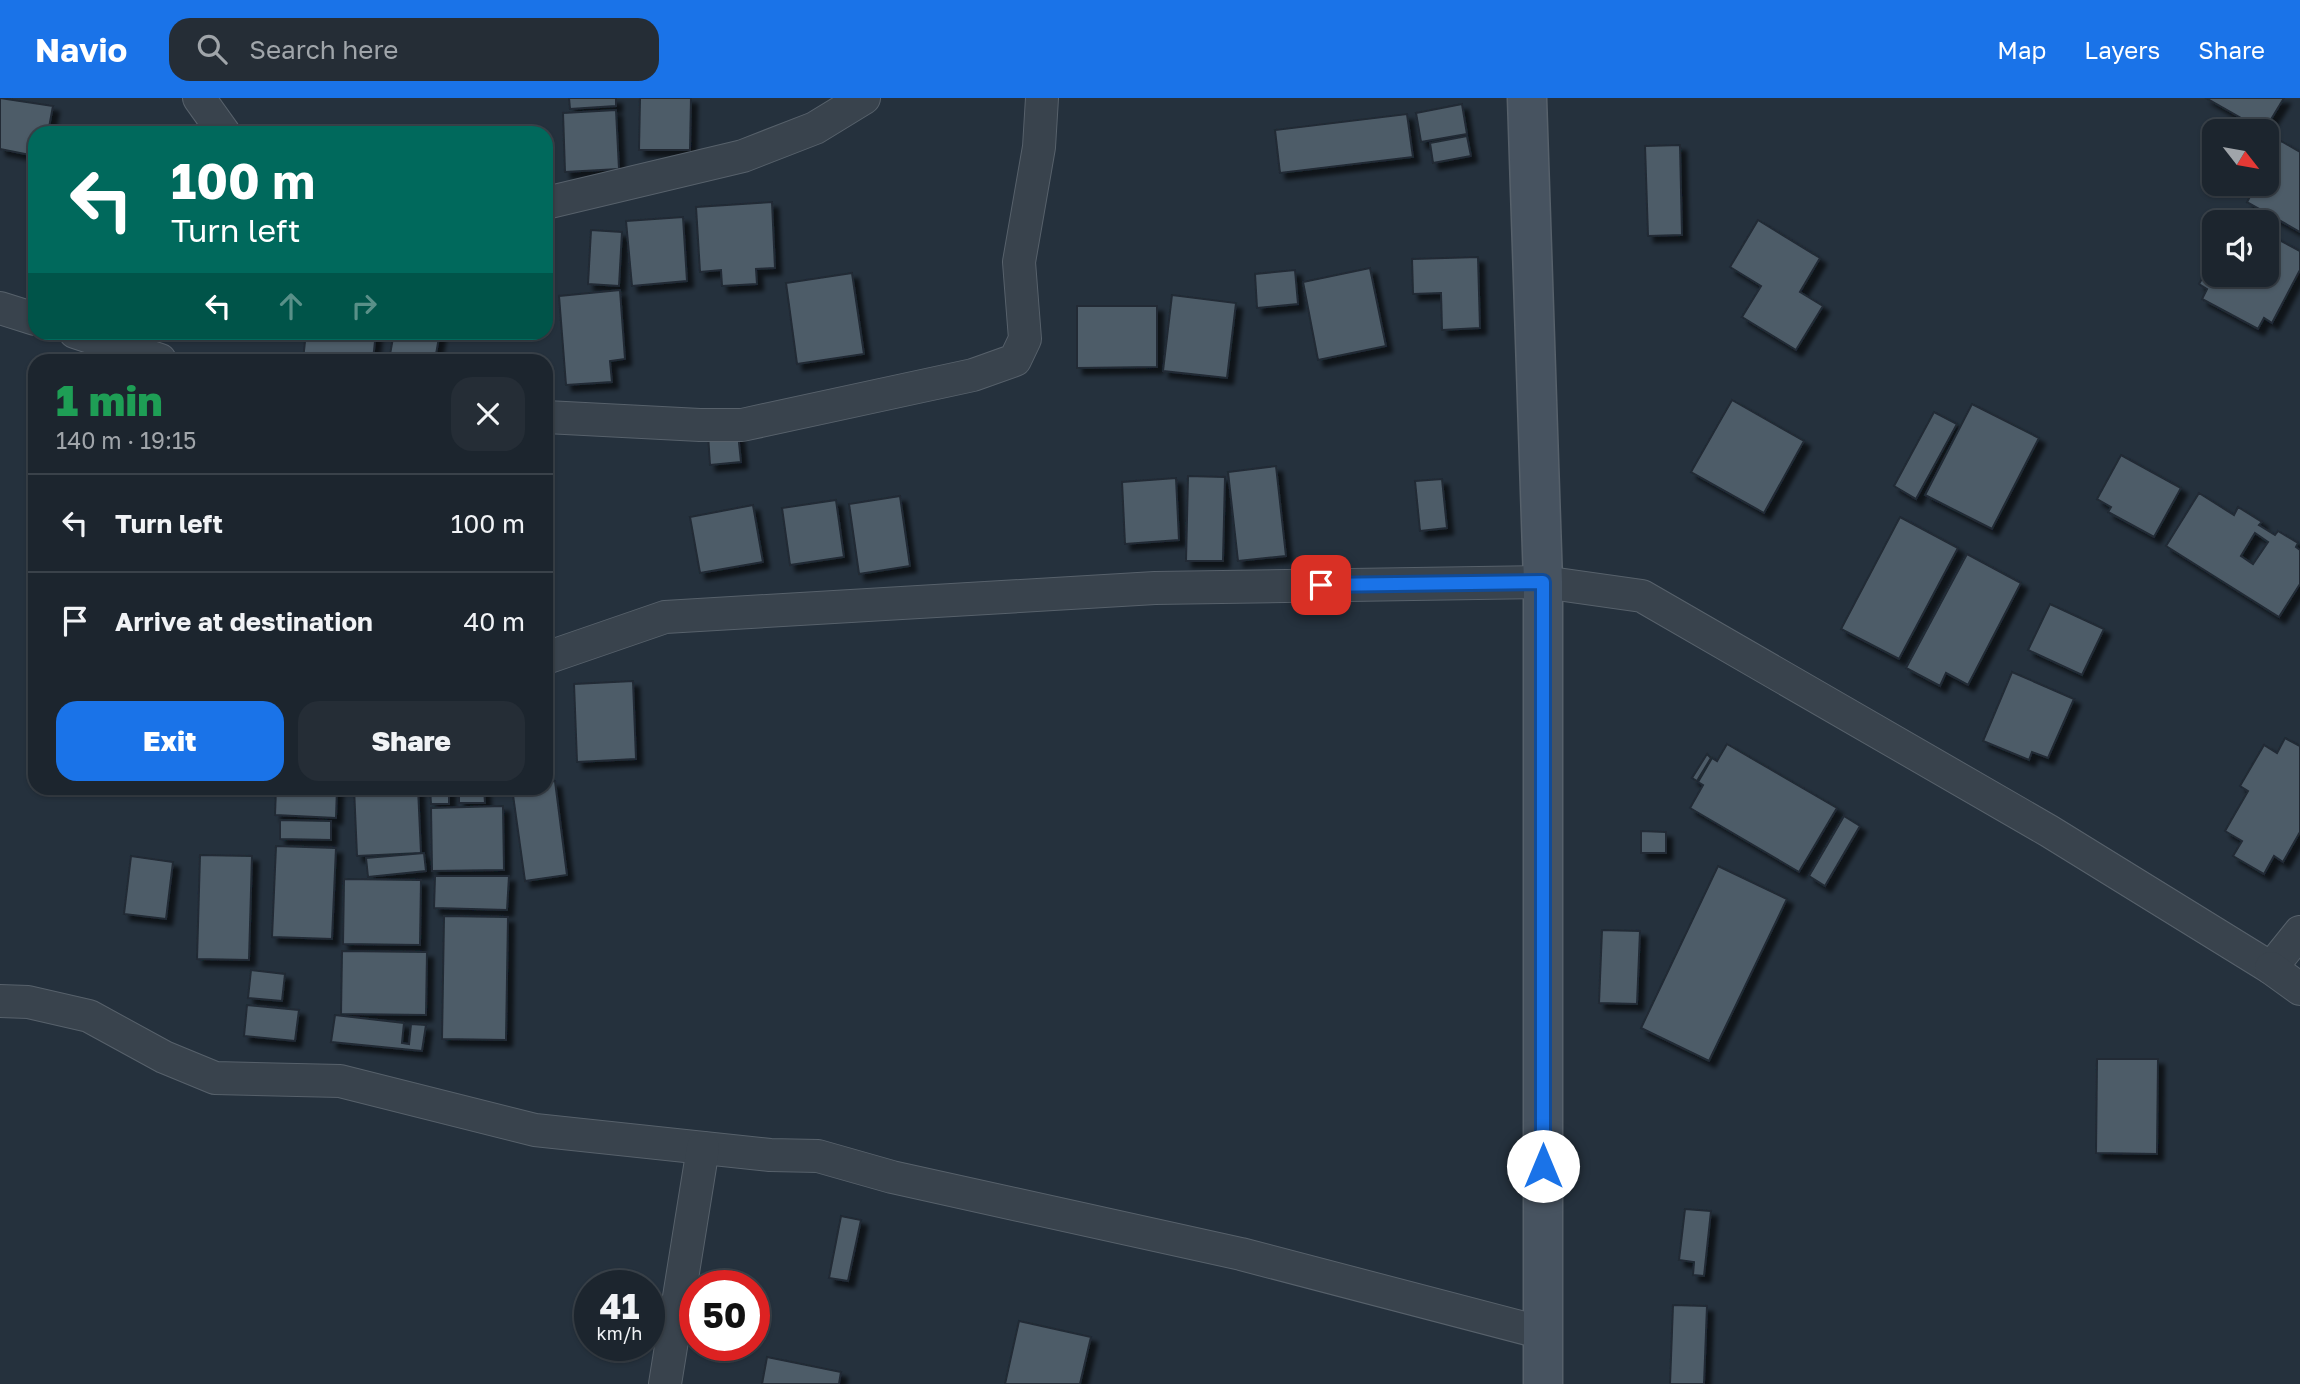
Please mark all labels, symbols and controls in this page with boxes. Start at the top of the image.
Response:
search box [169,18,659,81]
text: Navio [35,30,127,69]
icon: search [193,30,231,68]
text: Search here [249,34,398,65]
text: Map [1997,35,2046,64]
text: Layers [2084,35,2160,64]
text: Share [2198,35,2265,64]
north arrow [2202,119,2278,196]
map controls [2202,119,2279,287]
text: 100 m [171,151,315,210]
icon: left [56,154,147,245]
button: sound [2202,210,2279,287]
text: Turn left [171,211,300,249]
icon: left [199,287,237,325]
icon: ahead [272,287,310,325]
icon: right [345,287,383,325]
text: 1 min [56,375,163,425]
button: close [451,377,525,451]
text: 140 m · 19:15 [56,426,196,454]
icon: left [56,504,94,542]
text: Turn left [115,508,223,539]
text: 100 m [451,508,525,539]
pin [1291,555,1351,615]
icon: arrive [1302,566,1340,604]
icon: arrive [56,602,94,640]
text: Arrive at destination [115,606,373,637]
text: 40 m [464,606,525,637]
button: Exit [56,701,284,781]
button: Share [298,701,525,781]
position arrow [1506,1129,1580,1203]
speed limit sign: 50 [679,1270,770,1361]
text: 41 [600,1285,639,1327]
text: km/h [597,1322,642,1344]

